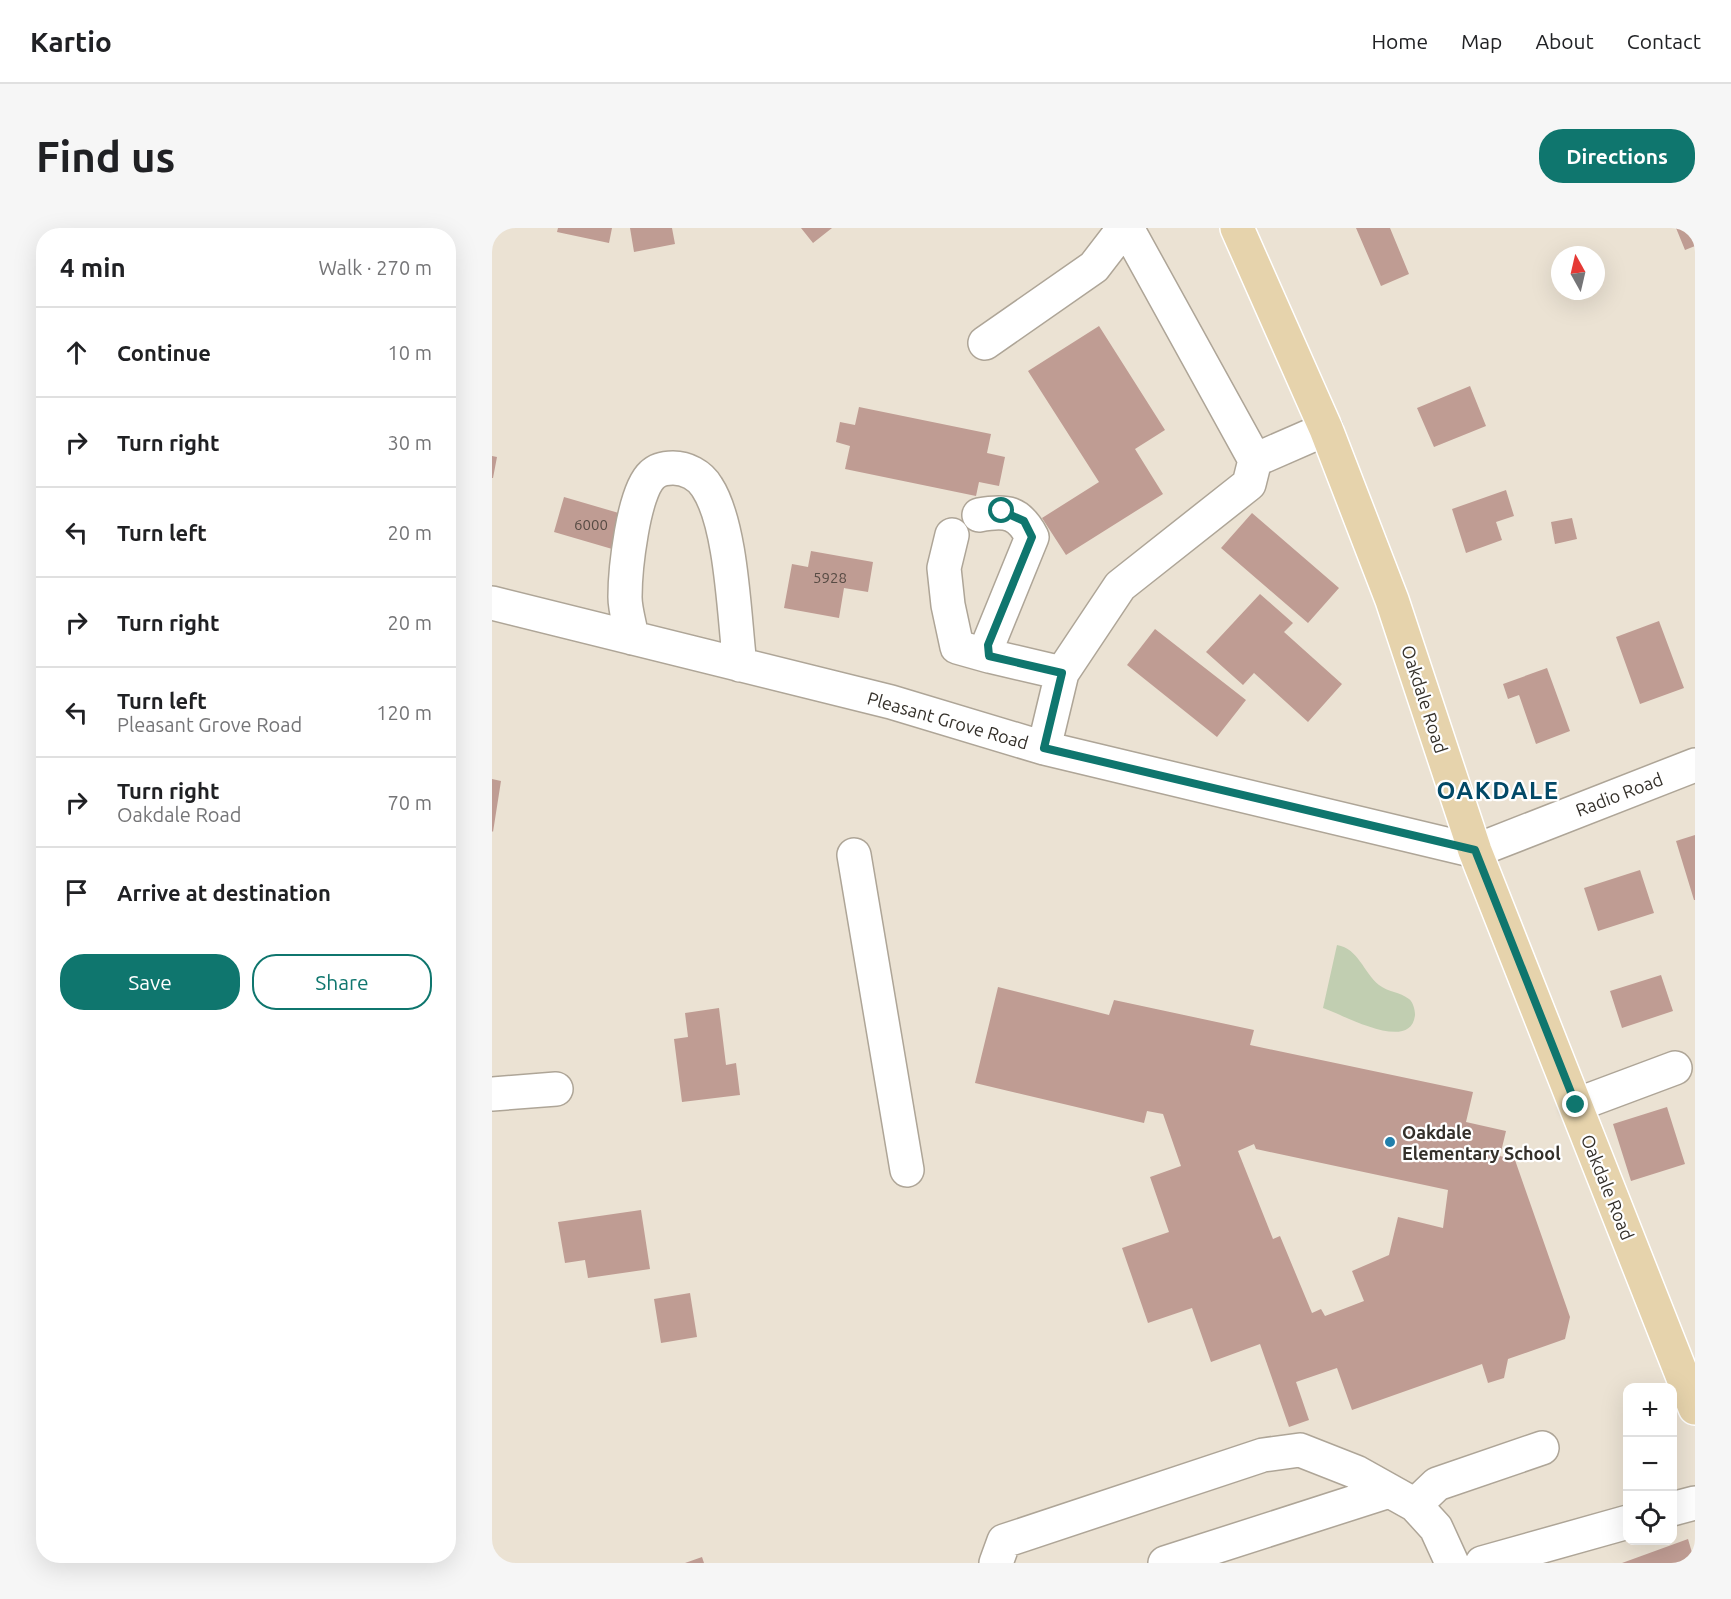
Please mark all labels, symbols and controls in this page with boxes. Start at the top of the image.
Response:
text: Kartio [30,26,112,57]
text: Home [1371,29,1428,53]
text: Map [1461,29,1502,53]
text: About [1535,29,1594,53]
text: Contact [1627,29,1701,53]
button: Directions [1539,129,1695,183]
text: Find us [36,133,175,180]
north arrow [1551,246,1605,300]
text: 4 min [60,253,126,282]
text: Walk · 270 m [319,256,432,279]
icon: ahead [60,336,93,369]
text: Continue [117,340,211,365]
text: 10 m [388,341,432,364]
icon: right [60,426,93,459]
text: Turn right [117,430,219,455]
text: 30 m [388,431,432,454]
route start [988,497,1014,523]
icon: left [60,516,93,549]
house number: 6000 [574,516,608,533]
text: Turn left [117,520,207,545]
text: 20 m [388,521,432,544]
house number: 5928 [813,569,847,586]
icon: right [60,606,93,639]
text: Turn right [117,610,219,635]
text: 20 m [388,611,432,634]
street label: Oakdale Road [1398,643,1452,755]
street label: Pleasant Grove Road [865,687,1031,753]
text: Turn left [117,688,207,713]
icon: left [60,696,93,729]
text: 120 m [376,701,432,724]
text: Pleasant Grove Road [117,713,302,736]
street label: Radio Road [1573,768,1665,820]
district label: OAKDALE [1436,777,1560,804]
text: Turn right [117,778,219,803]
icon: right [60,786,93,819]
text: 70 m [388,791,432,814]
text: Oakdale Road [117,803,242,826]
icon: arrive [60,876,93,909]
text: Arrive at destination [117,880,331,905]
button: Save [60,954,240,1010]
button: Share [252,954,432,1010]
route end [1562,1091,1588,1117]
place label: Oakdale Elementary School [1402,1122,1561,1163]
street label: Oakdale Road [1578,1131,1638,1243]
marker: Oakdale Elementary School [1383,1135,1397,1149]
map controls [1623,1383,1677,1545]
button: + [1623,1383,1677,1437]
button: − [1623,1437,1677,1491]
button: locate [1623,1491,1677,1545]

